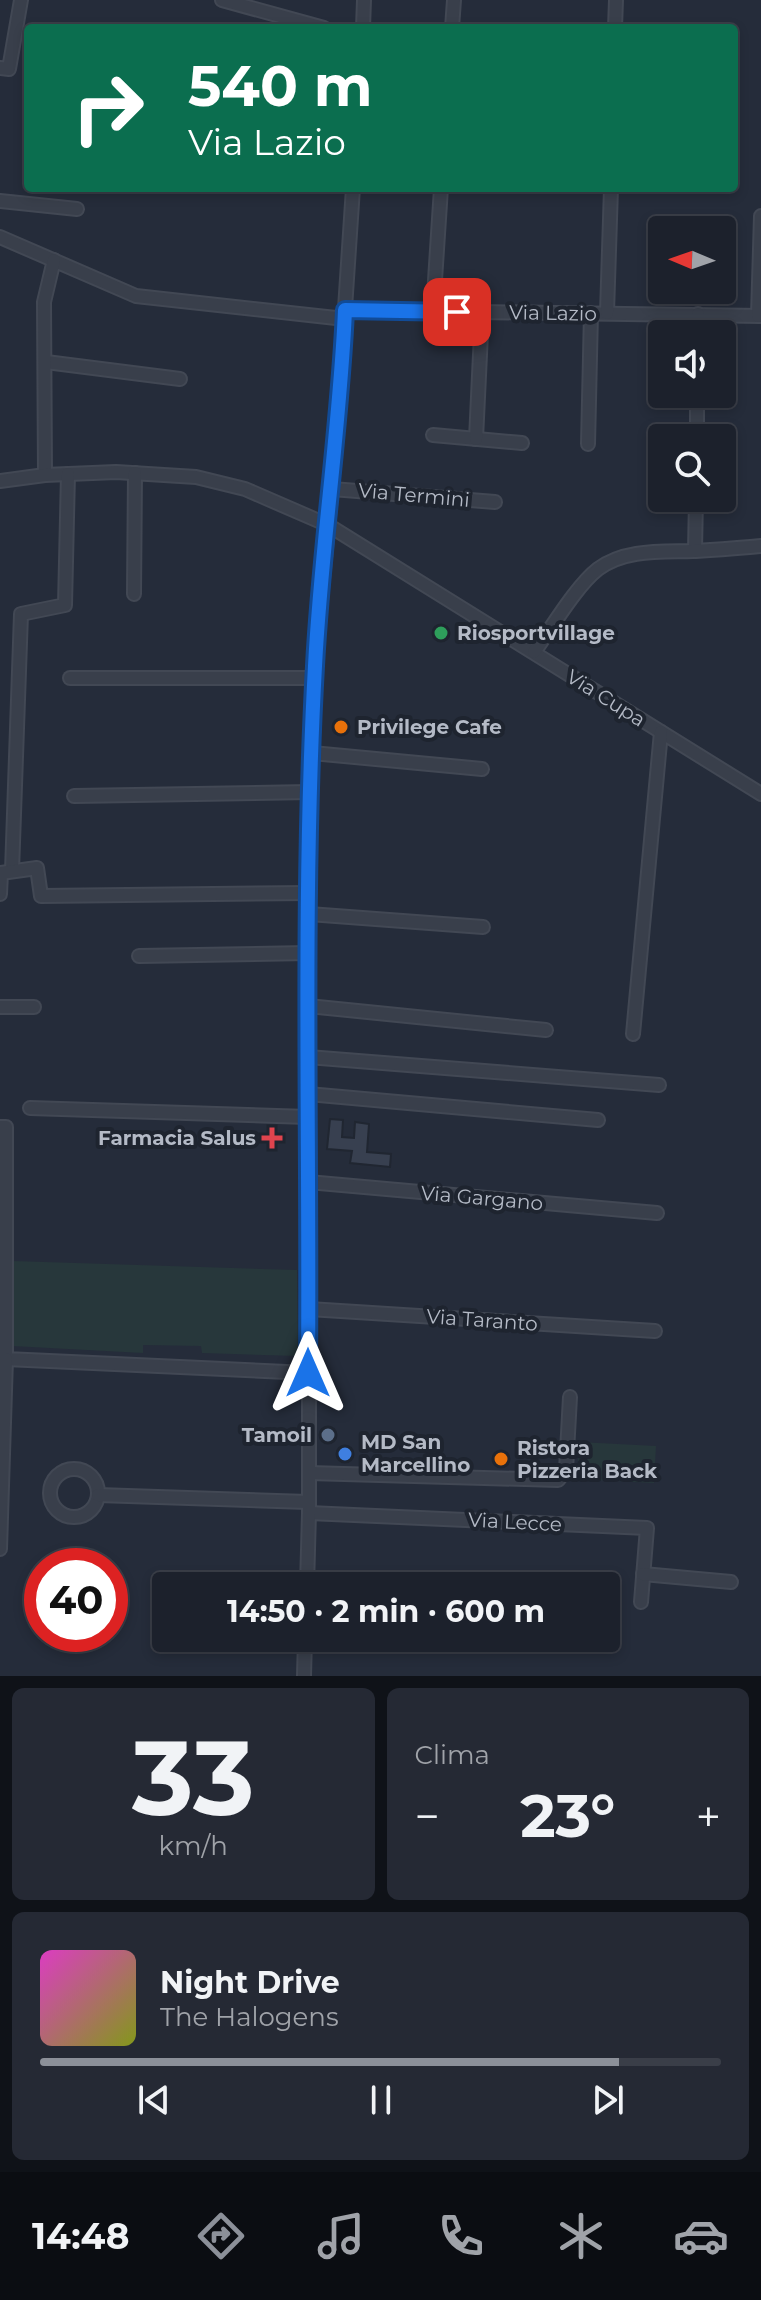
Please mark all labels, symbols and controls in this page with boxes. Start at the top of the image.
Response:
text: 540 m [188,52,373,120]
icon: right [56,56,160,160]
text: Via Lazio [188,120,346,164]
north arrow [648,216,736,304]
map controls [648,216,736,512]
pin [423,278,491,346]
icon: arrive [435,290,479,334]
street label: Via Lazio [509,300,597,326]
button: sound [648,320,736,408]
button: search [648,424,736,512]
street label: Via Termini [357,478,471,512]
place label: Riosportvillage [457,621,615,645]
marker: Riosportvillage [432,624,450,642]
street label: Via Cupa [562,664,650,732]
place label: Privilege Cafe [357,715,502,739]
marker: Privilege Cafe [332,718,350,736]
place label: Farmacia Salus [98,1126,256,1150]
marker: Farmacia Salus [263,1129,281,1147]
street label: Via Gargano [420,1181,544,1215]
street label: Via Taranto [426,1304,538,1336]
position arrow [266,1331,350,1415]
place label: Tamoil [242,1423,312,1447]
marker: Tamoil [319,1426,337,1444]
place label: MD San Marcellino [361,1430,470,1477]
place label: Ristora Pizzeria Back [517,1436,658,1483]
marker: MD San Marcellino [336,1445,354,1463]
marker: Ristora Pizzeria Back [492,1450,510,1468]
street label: Via Lecce [467,1508,563,1536]
speed limit sign: 40 [24,1548,128,1652]
text: 14:50 · 2 min · 600 m [227,1593,545,1630]
text: 33 [132,1714,255,1841]
text: Clima [415,1739,490,1771]
text: 23° [520,1779,615,1852]
text: − [415,1789,440,1843]
text: + [696,1789,721,1843]
text: km/h [159,1830,228,1862]
text: Night Drive [160,1964,340,2001]
text: The Halogens [160,2001,339,2033]
icon: previous [132,2078,176,2122]
icon: pause [359,2078,403,2122]
icon: next [586,2078,630,2122]
icon: directions [193,2208,249,2264]
icon: music [313,2208,369,2264]
icon: phone [433,2208,489,2264]
icon: climate [553,2208,609,2264]
icon: car [673,2208,729,2264]
text: 14:48 [32,2214,130,2258]

